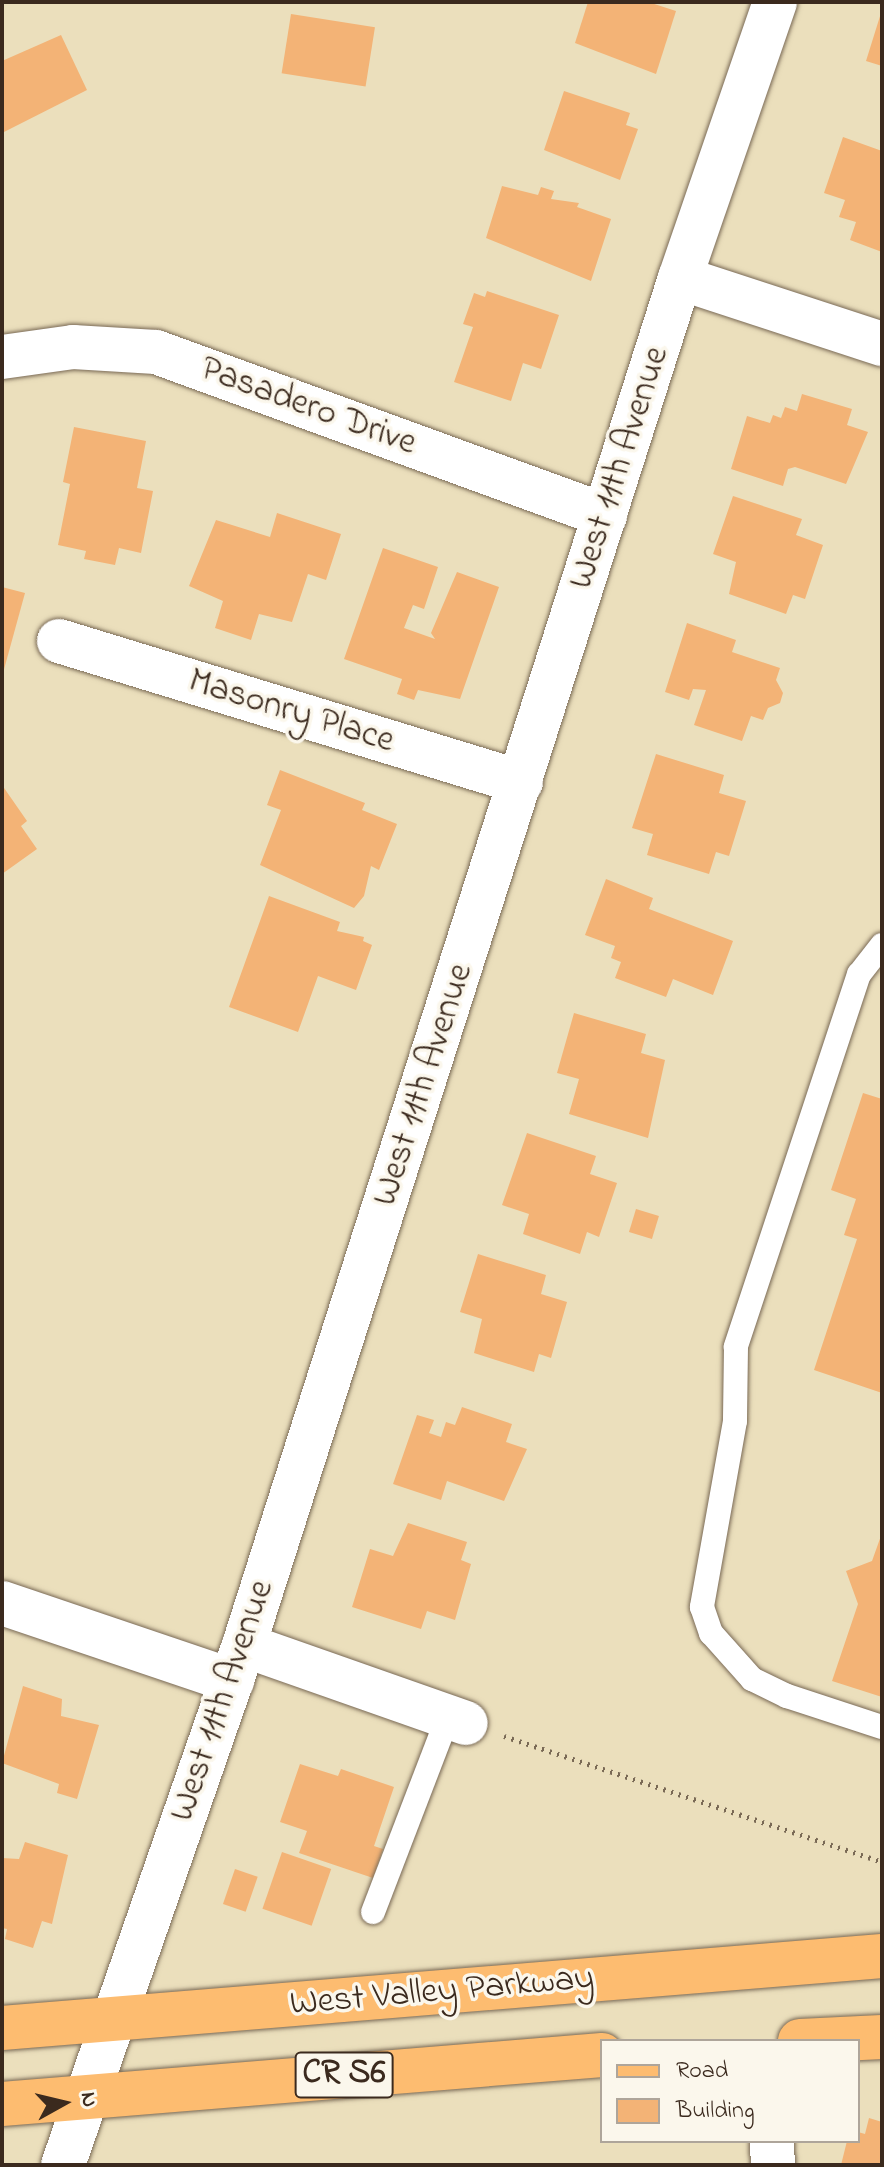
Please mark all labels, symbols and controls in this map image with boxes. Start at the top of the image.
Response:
street label: West 11th Avenue [560,341,680,595]
street label: Pasadero Drive [194,348,422,466]
street label: Masonry Place [183,660,399,764]
street label: West 11th Avenue [364,958,484,1212]
street label: West 11th Avenue [162,1575,284,1827]
street label: West Valley Parkway [288,1957,596,2027]
legend [600,2039,860,2143]
road number: CR S6 [294,2045,394,2105]
text: Road [676,2054,728,2089]
north arrow [24,2063,104,2143]
text: N [71,2090,105,2109]
text: Building [676,2094,755,2129]

